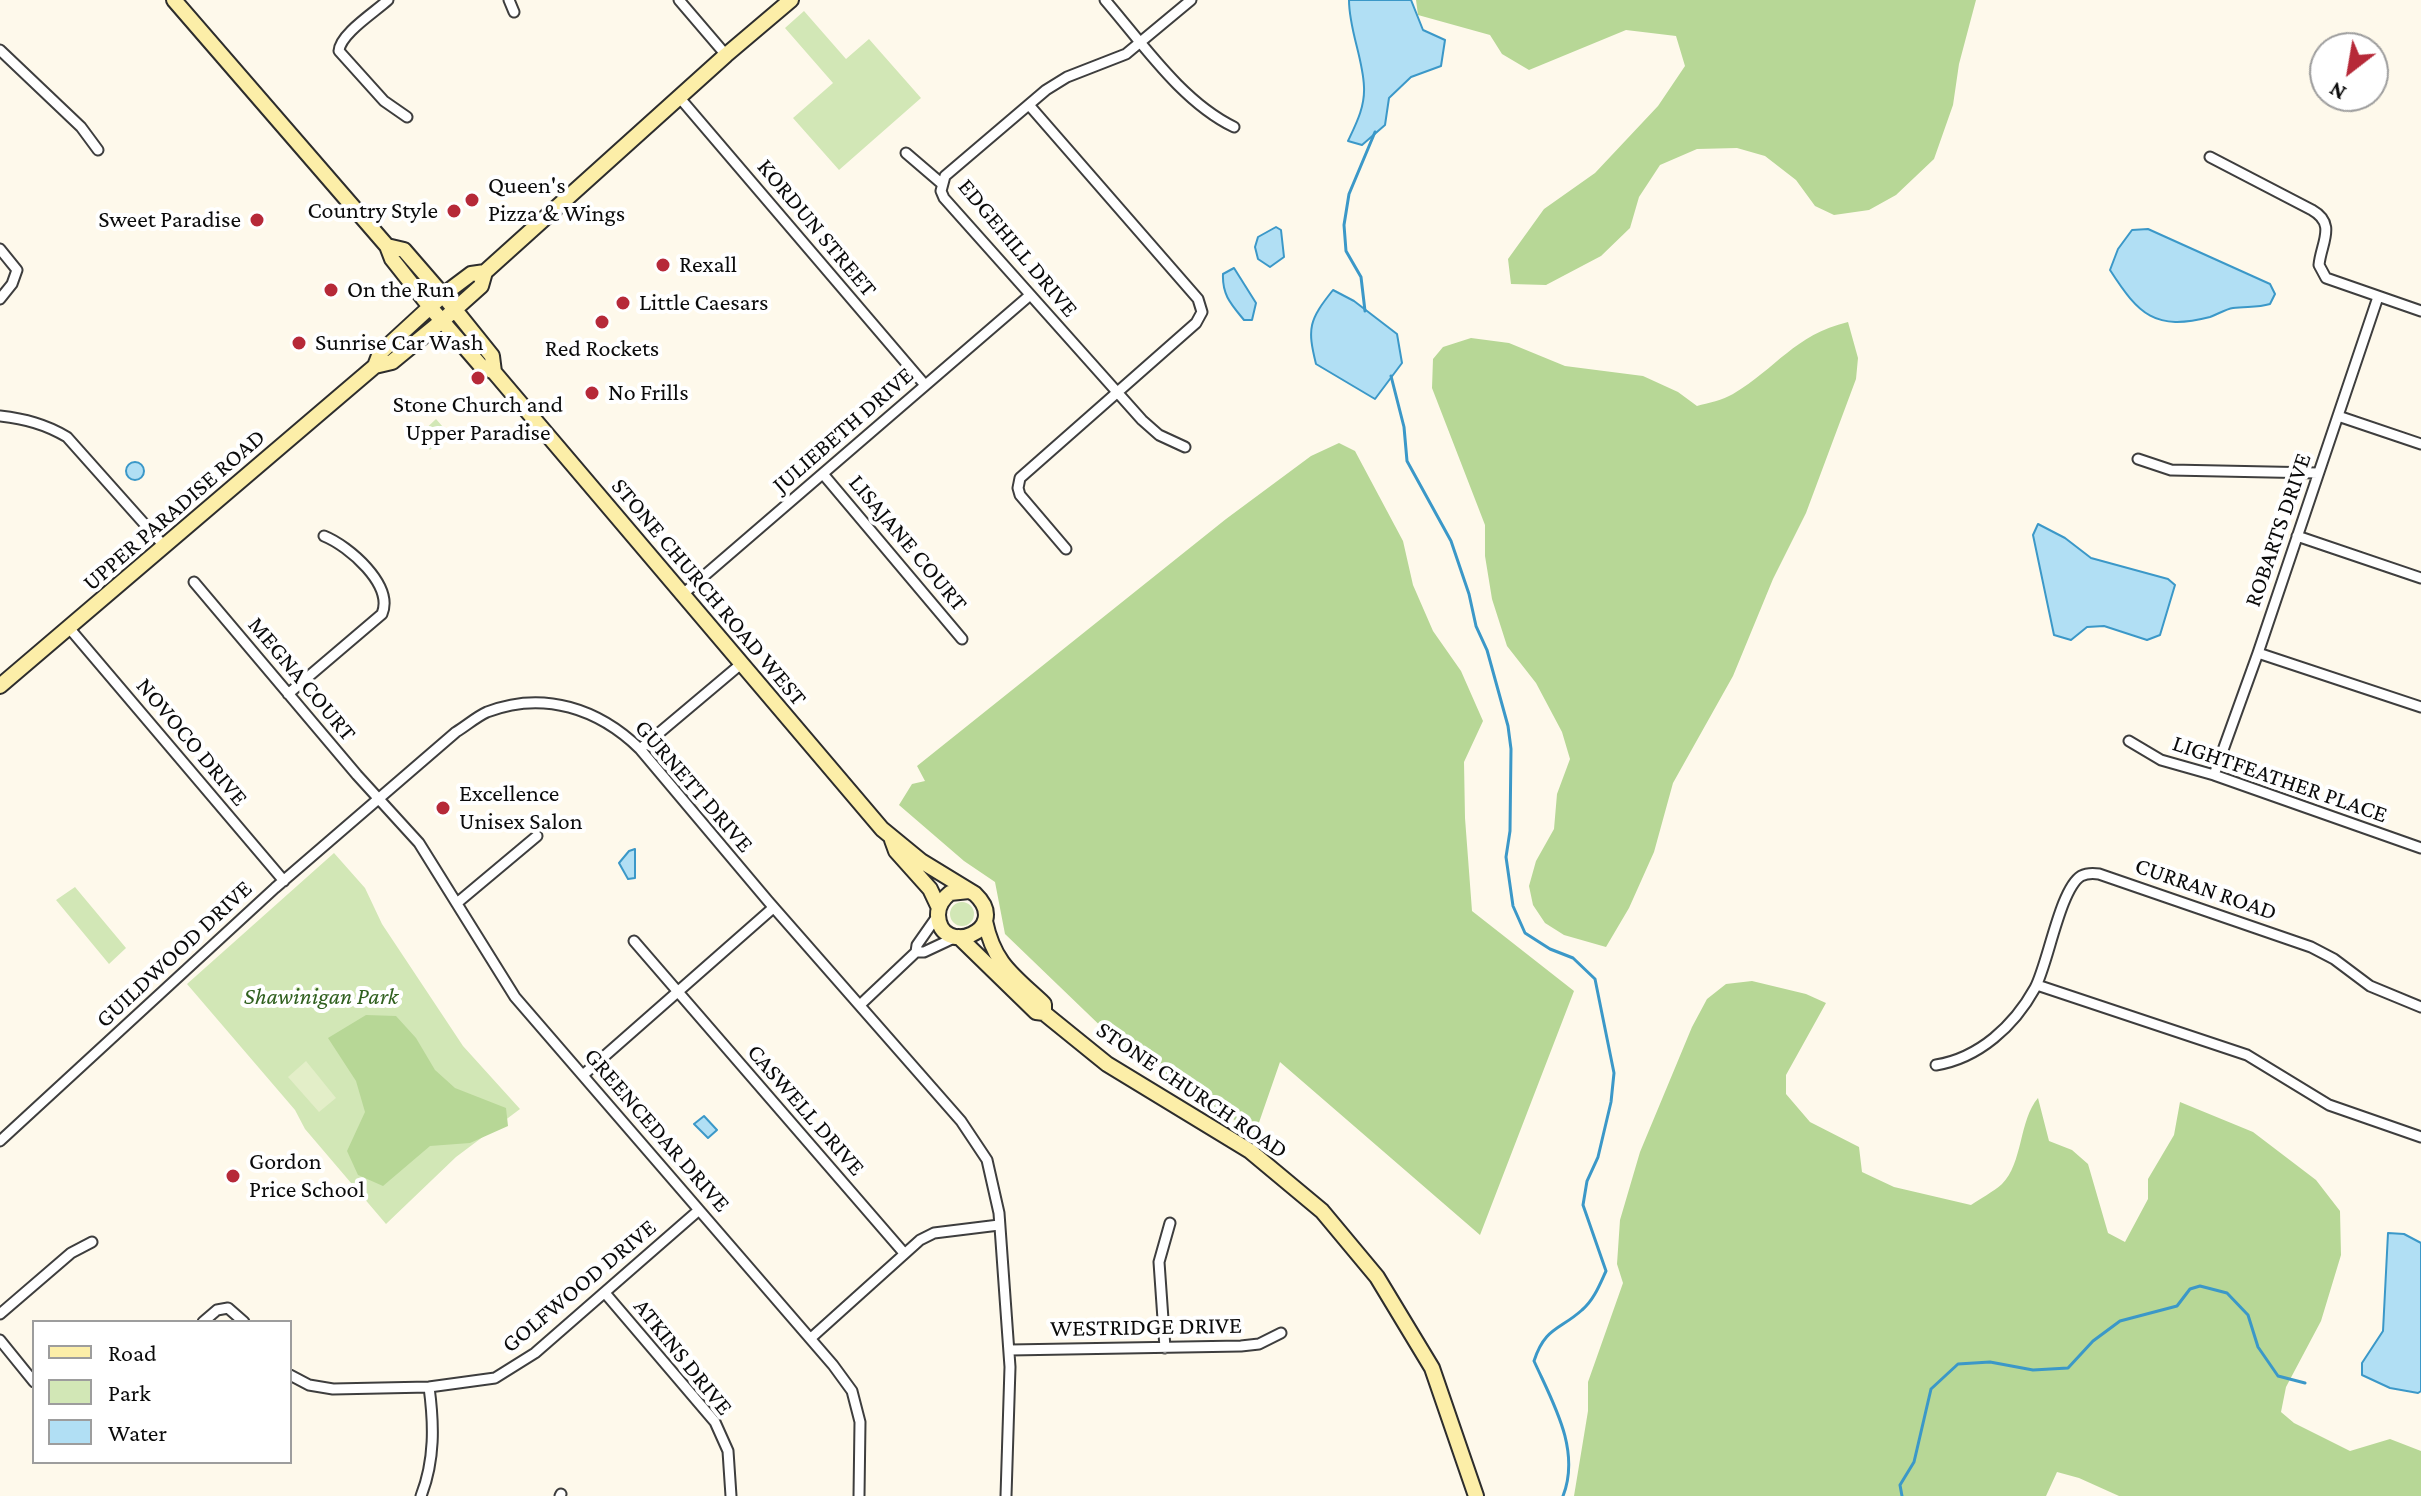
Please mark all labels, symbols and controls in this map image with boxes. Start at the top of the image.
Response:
north arrow [2309,32,2389,112]
text: N [2325,77,2350,106]
street label: KORDUN STREET [751,153,883,303]
place label: Queen's Pizza & Wings [488,172,625,228]
street label: EDGEHILL DRIVE [952,173,1084,323]
marker: Queen's Pizza & Wings [463,191,481,209]
place label: Country Style [307,197,438,225]
marker: Country Style [445,202,463,220]
place label: Sweet Paradise [98,206,241,234]
marker: Sweet Paradise [248,211,266,229]
place label: Rexall [679,251,737,279]
marker: Rexall [654,256,672,274]
place label: On the Run [347,276,455,304]
marker: On the Run [322,281,340,299]
place label: Little Caesars [639,289,769,317]
marker: Little Caesars [614,294,632,312]
marker: Red Rockets [593,313,611,331]
place label: Sunrise Car Wash [315,329,484,357]
marker: Sunrise Car Wash [290,334,308,352]
place label: Red Rockets [545,335,659,363]
street label: JULIEBETH DRIVE [766,361,920,499]
marker: Stone Church and Upper Paradise [469,369,487,387]
place label: No Frills [608,379,689,407]
marker: No Frills [583,384,601,402]
place label: Stone Church and Upper Paradise [393,391,563,447]
street label: UPPER PARADISE ROAD [77,423,271,597]
street label: ROBARTS DRIVE [2238,449,2318,611]
street label: LISAJANE COURT [842,469,974,617]
street label: STONE CHURCH ROAD WEST [605,472,813,712]
street label: MEGNA COURT [242,611,362,747]
street label: NOVOCO DRIVE [130,672,254,812]
street label: GURNETT DRIVE [628,714,760,858]
street label: LIGHTFEATHER PLACE [2169,729,2391,829]
place label: Excellence Unisex Salon [459,780,583,836]
marker: Excellence Unisex Salon [434,799,452,817]
street label: CURRAN ROAD [2131,851,2281,927]
street label: GUILDWOOD DRIVE [90,874,258,1034]
park label: Shawinigan Park [244,983,398,1011]
street label: STONE CHURCH ROAD [1091,1015,1293,1165]
street label: CASWELL DRIVE [741,1038,871,1182]
street label: GREENCEDAR DRIVE [578,1042,736,1218]
place label: Gordon Price School [249,1148,365,1204]
marker: Gordon Price School [224,1167,242,1185]
street label: GOLFWOOD DRIVE [496,1213,662,1359]
street label: ATKINS DRIVE [627,1293,739,1421]
street label: WESTRIDGE DRIVE [1050,1311,1242,1343]
legend [32,1320,292,1464]
text: Road [108,1339,157,1366]
text: Park [108,1379,151,1406]
text: Water [108,1419,167,1446]

